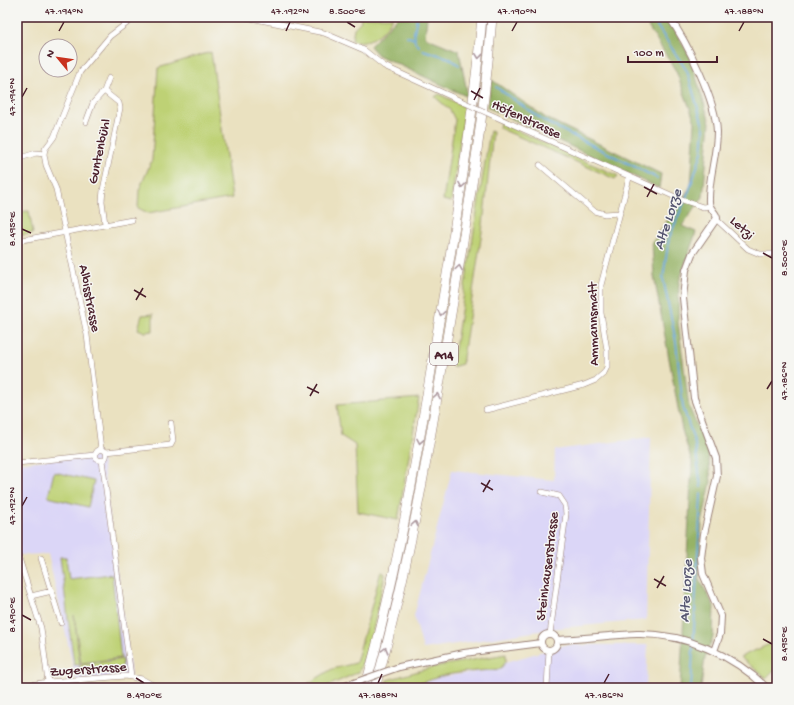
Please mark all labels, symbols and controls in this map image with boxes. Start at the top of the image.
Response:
text: 47.194°N [45,6,83,18]
text: 47.192°N [271,6,309,18]
text: 8.500°E [329,6,366,18]
text: 47.190°N [498,6,537,18]
text: 47.188°N [724,6,764,18]
north arrow [38,38,78,78]
scale bar [628,38,717,64]
text: 100 m [633,47,664,61]
text: N [44,48,58,60]
one-way arrow [475,53,484,59]
text: 47.194°N [7,78,19,116]
street label: Höfenstrasse [489,97,564,144]
street label: Guntenbühl [85,117,116,186]
one-way arrow [458,182,467,188]
water label: Alte Lorze [651,186,688,252]
text: 8.495°E [7,211,19,246]
street label: Letzi [726,213,757,244]
text: 8.500°E [779,239,791,276]
street label: Albisstrasse [74,263,104,334]
one-way arrow [454,265,462,271]
street label: Ammannsmatt [585,281,604,366]
one-way arrow [437,310,446,316]
road number: A14 [430,343,458,365]
text: 47.186°N [779,361,791,400]
one-way arrow [432,393,441,399]
one-way arrow [416,438,424,444]
text: 47.192°N [7,487,19,525]
street label: Steinhauserstrasse [533,510,564,622]
one-way arrow [410,521,418,527]
water label: Alte Lorze [676,558,698,623]
text: 8.490°E [7,597,19,632]
text: 8.495°E [779,626,791,661]
one-way arrow [380,647,389,654]
street label: Zugerstrasse [49,659,128,682]
text: 8.490°E [127,690,162,702]
text: 47.188°N [358,690,398,702]
text: 47.186°N [585,690,624,702]

